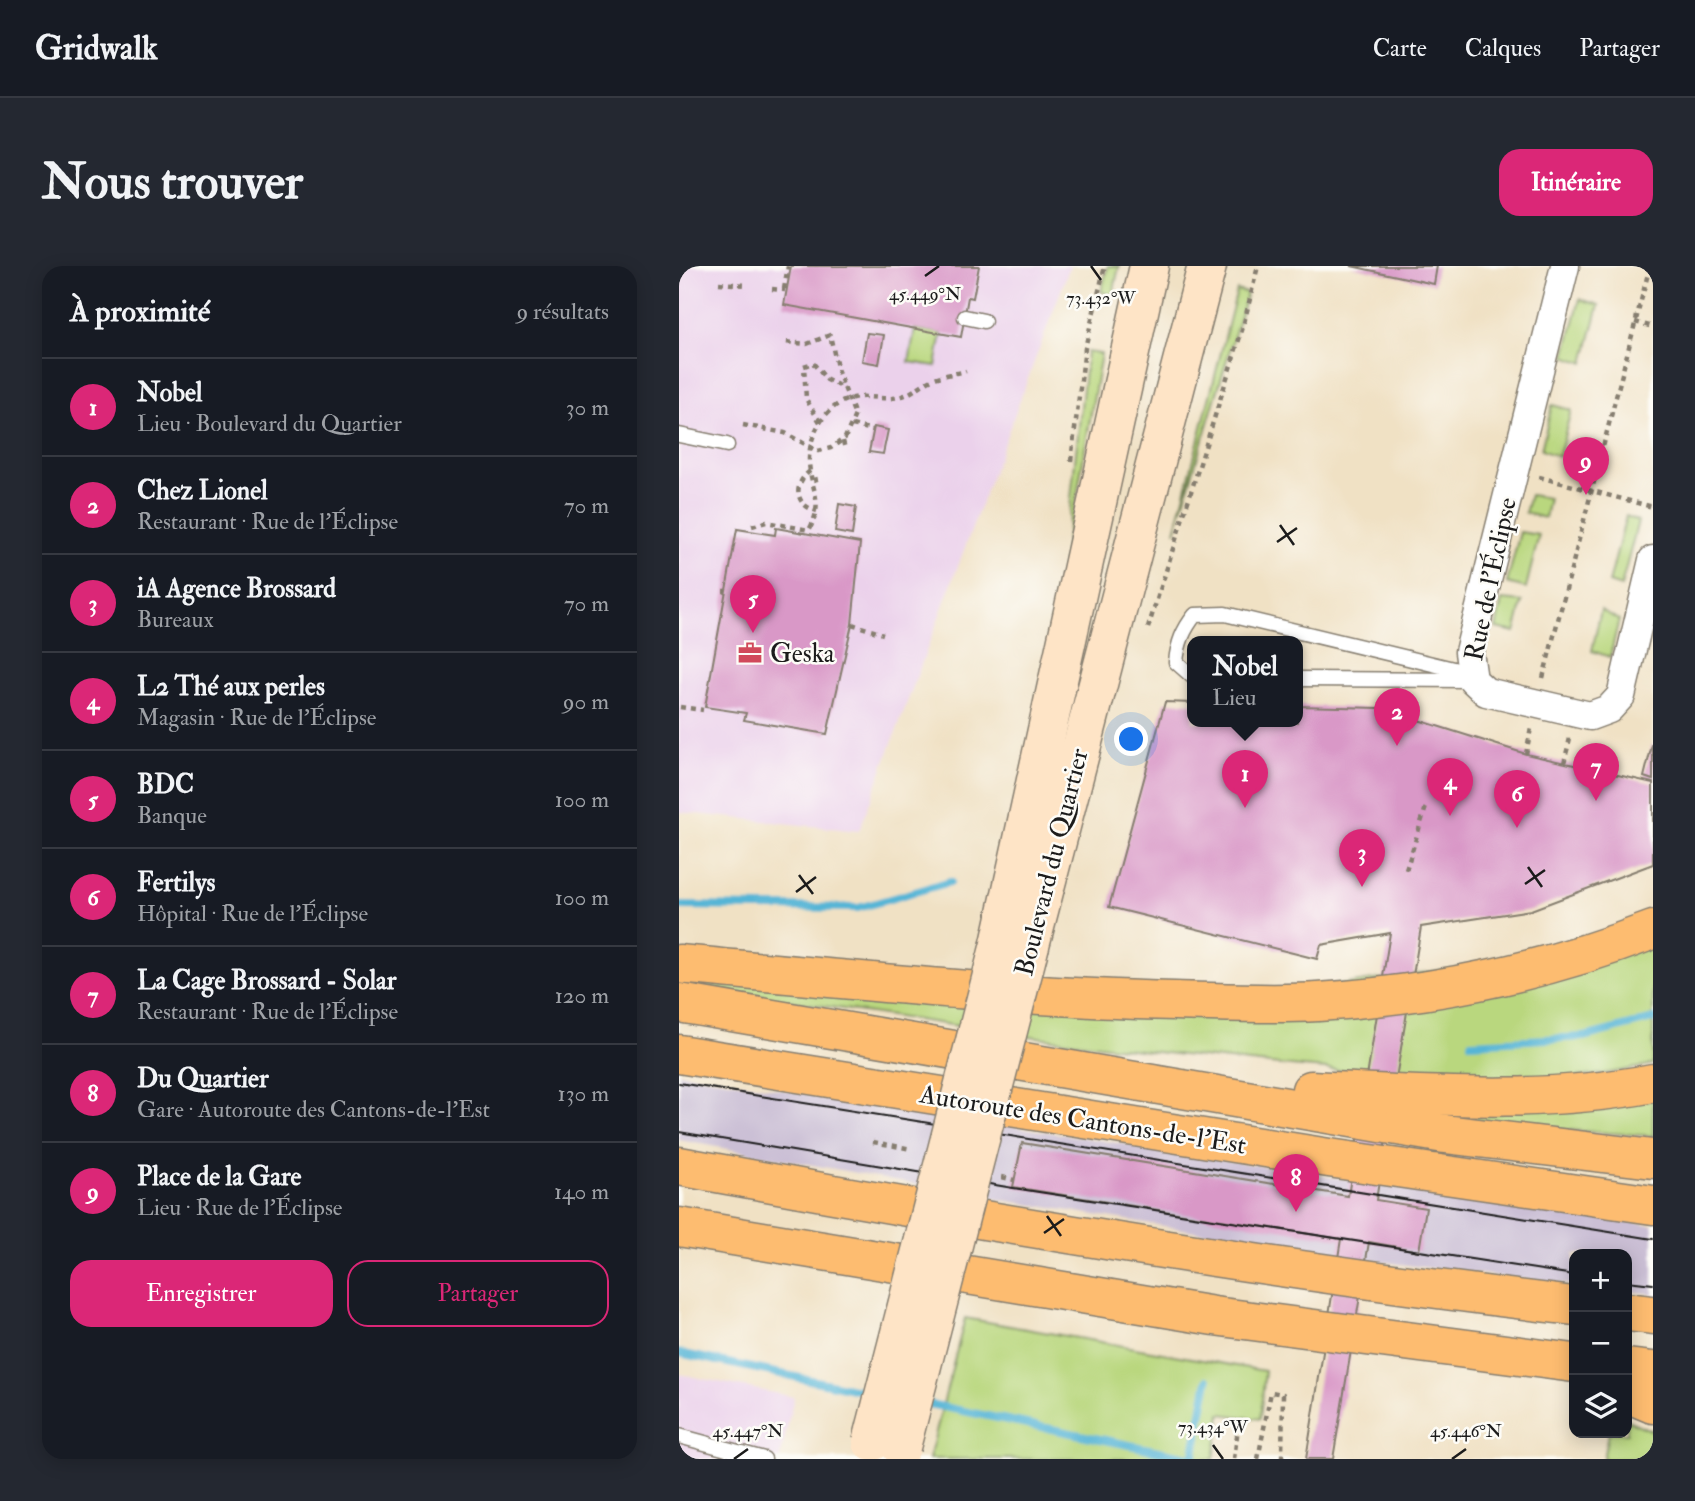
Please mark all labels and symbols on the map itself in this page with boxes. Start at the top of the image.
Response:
text: 45.449°N [889,283,961,306]
text: 73.432°W [1066,287,1136,310]
pin: 9 [1563,437,1609,495]
street label: Rue de l'Éclipse [1456,494,1525,664]
pin: 5 [730,575,776,633]
place label: Geska [770,638,835,670]
office icon: Geska [736,639,764,667]
pin: 2 [1374,688,1420,746]
your location [1114,722,1148,756]
pin: 7 [1573,743,1619,801]
street label: Boulevard du Quartier [1008,745,1096,979]
pin: 1 [1222,750,1268,808]
pin: 4 [1427,758,1473,816]
pin: 6 [1494,770,1540,828]
pin: 3 [1339,829,1385,887]
street label: Autoroute des Cantons-de-l'Est [916,1078,1248,1162]
pin: 8 [1273,1154,1319,1212]
text: 73.434°W [1178,1416,1249,1439]
text: 45.447°N [713,1420,783,1443]
text: 45.446°N [1430,1420,1502,1443]

